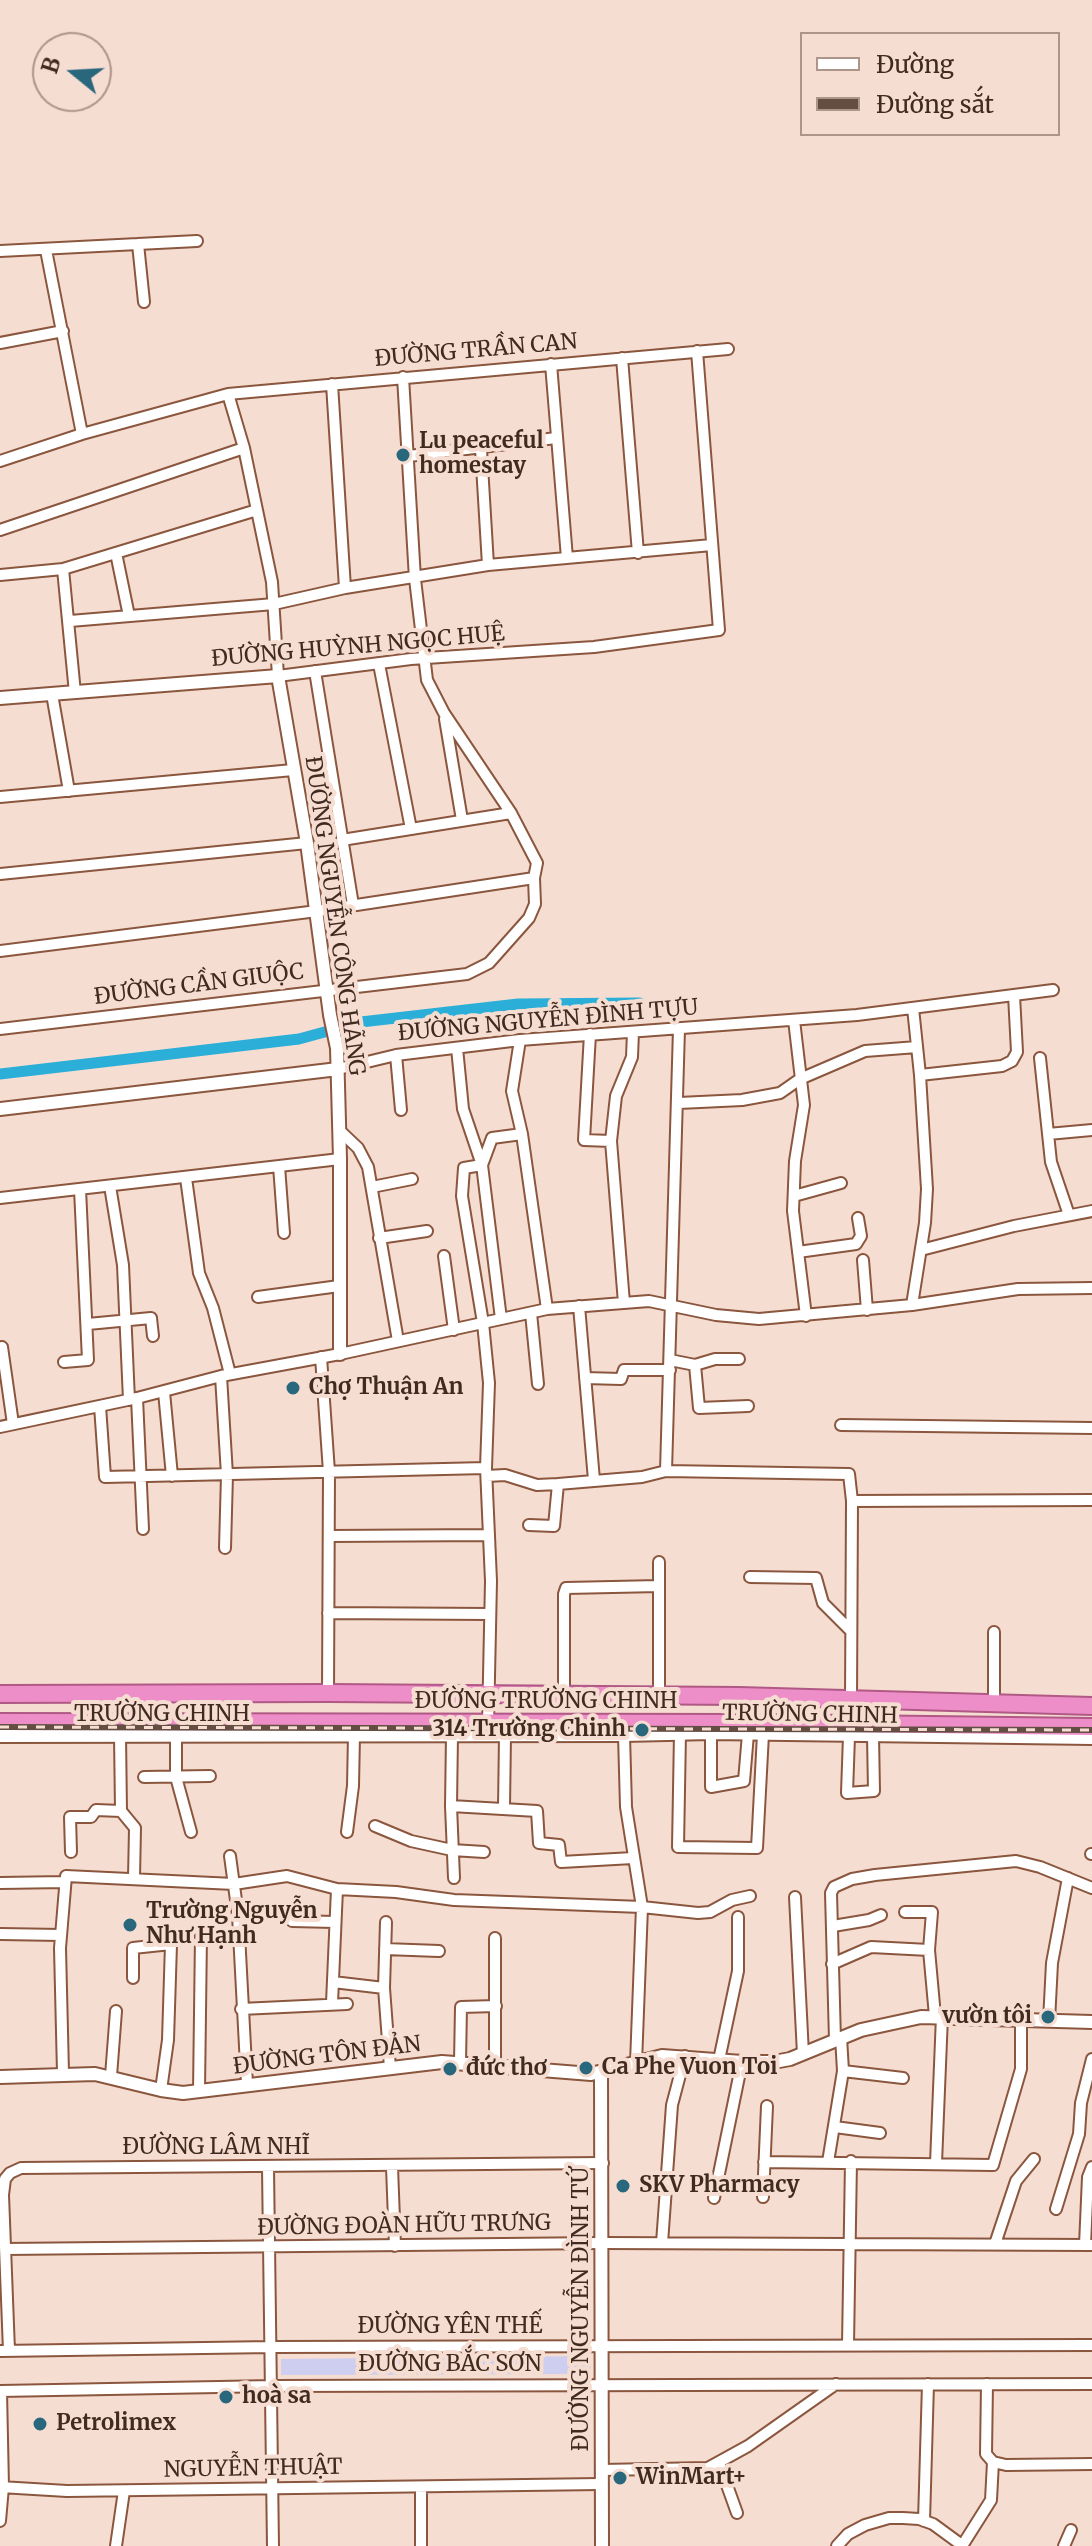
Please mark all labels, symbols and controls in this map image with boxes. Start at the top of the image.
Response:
north arrow [32,32,112,112]
legend [800,32,1060,136]
text: Đường [876,49,954,80]
text: B [35,54,67,77]
text: Đường sắt [876,89,994,120]
street label: ĐƯỜNG TRẦN CAN [373,329,579,373]
place label: Lu peaceful homestay [419,429,544,480]
marker: Lu peaceful homestay [394,446,412,464]
street label: ĐƯỜNG HUỲNH NGỌC HUỆ [210,621,506,673]
street label: ĐƯỜNG NGUYỄN CÔNG HÃNG [299,755,369,1077]
street label: ĐƯỜNG CẦN GIUỘC [93,959,305,1011]
street label: ĐƯỜNG NGUYỄN ĐÌNH TỰU [397,995,699,1047]
place label: Chợ Thuận An [309,1375,464,1401]
marker: Chợ Thuận An [284,1379,302,1397]
street label: ĐƯỜNG TRƯỜNG CHINH [414,1689,678,1715]
street label: TRƯỜNG CHINH [722,1700,898,1730]
street label: TRƯỜNG CHINH [74,1702,250,1728]
place label: 314 Trường Chinh [432,1717,626,1743]
marker: 314 Trường Chinh [633,1721,651,1739]
place label: Trường Nguyễn Như Hạnh [146,1899,318,1950]
marker: Trường Nguyễn Như Hạnh [121,1916,139,1934]
place label: vườn tôi [942,2004,1032,2030]
marker: vườn tôi [1039,2008,1057,2026]
street label: ĐƯỜNG TÔN ĐẢN [232,2031,422,2081]
place label: Ca Phe Vuon Toi [602,2055,778,2081]
place label: đức thơ [466,2056,547,2082]
marker: Ca Phe Vuon Toi [577,2059,595,2077]
marker: đức thơ [441,2060,459,2078]
street label: ĐƯỜNG LÂM NHĨ [122,2135,310,2161]
street label: ĐƯỜNG NGUYỄN ĐÌNH TỨ [569,2167,595,2451]
place label: SKV Pharmacy [639,2173,800,2199]
marker: SKV Pharmacy [614,2177,632,2195]
street label: ĐƯỜNG ĐOÀN HỮU TRƯNG [257,2210,551,2242]
street label: ĐƯỜNG YÊN THẾ [358,2314,542,2340]
street label: ĐƯỜNG BẮC SƠN [358,2352,542,2378]
place label: hoà sa [242,2384,311,2410]
marker: hoà sa [217,2388,235,2406]
place label: Petrolimex [56,2411,176,2437]
marker: Petrolimex [31,2415,49,2433]
street label: NGUYỄN THUẬT [163,2454,343,2484]
place label: WinMart+ [636,2465,747,2491]
marker: WinMart+ [611,2469,629,2487]

